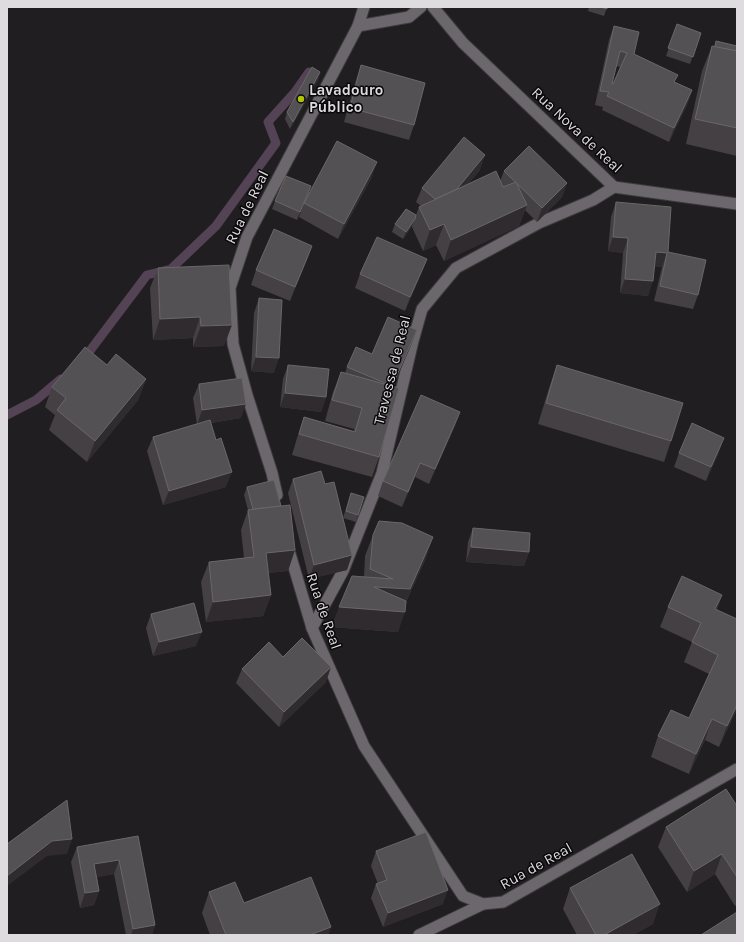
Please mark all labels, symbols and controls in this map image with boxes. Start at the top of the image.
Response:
place label: Lavadouro Público [309,81,383,116]
street label: Rua Nova de Real [528,83,626,177]
marker: Lavadouro Público [296,94,306,104]
street label: Rua de Real [221,167,273,247]
street label: Travessa de Real [370,313,414,427]
street label: Rua de Real [303,570,345,652]
street label: Rua de Real [497,839,575,893]

